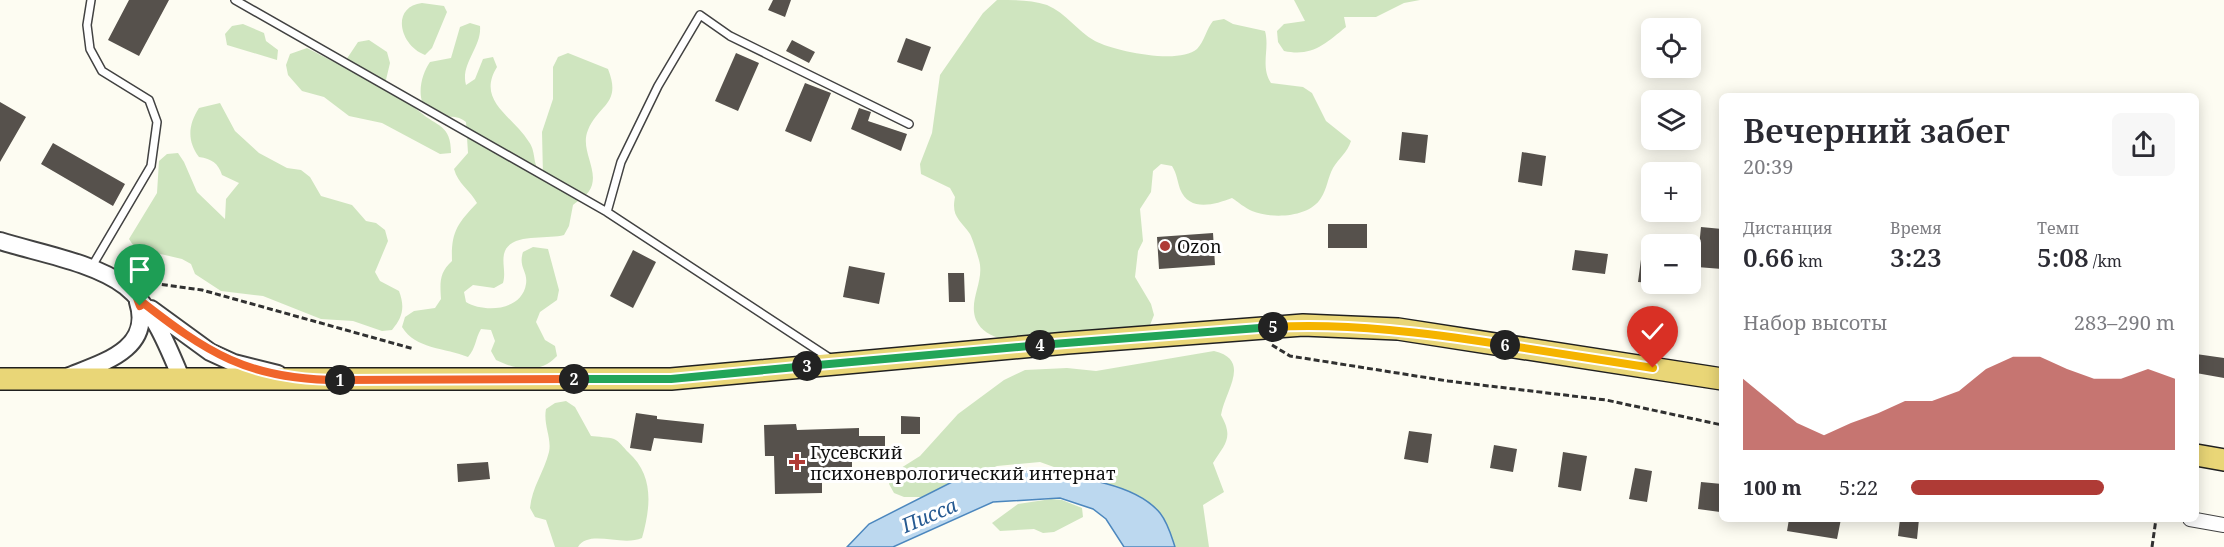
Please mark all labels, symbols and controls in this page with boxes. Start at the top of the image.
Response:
map controls [1641,18,1701,294]
button: locate [1641,18,1701,78]
button: layers [1641,90,1701,150]
text: Вечерний забег [1743,108,2010,153]
button: share [2112,113,2175,176]
text: 20:39 [1743,153,1793,180]
button: + [1641,162,1701,222]
text: Дистанция [1743,217,1832,239]
text: Время [1890,217,1942,239]
text: Темп [2037,217,2079,239]
place label: Ozon [1177,234,1222,258]
button: − [1641,234,1701,294]
marker: Ozon [1158,239,1172,253]
text: 0.66 [1743,239,1794,275]
text: 3:23 [1890,239,1942,275]
text: 5:08 [2037,239,2089,275]
pin [114,244,165,306]
text: km [1794,250,1823,272]
text: /km [2089,250,2122,272]
icon: arrive [123,253,156,286]
pin [1627,306,1678,368]
text: Набор высоты [1743,309,1887,336]
text: 283–290 m [2074,309,2175,336]
pin: 5 [1258,312,1288,342]
icon: check [1636,315,1669,348]
text: 5 [1268,316,1278,338]
pin: 4 [1025,330,1055,360]
pin: 6 [1490,330,1520,360]
text: 4 [1035,334,1045,356]
text: 6 [1500,334,1510,356]
pin: 3 [792,351,822,381]
text: 3 [802,355,812,377]
pin: 2 [559,364,589,394]
pin: 1 [325,365,355,395]
text: 2 [569,368,579,390]
text: 1 [335,369,345,391]
place label: Гусевский психоневрологический интернат [810,440,1116,485]
marker: Гусевский психоневрологический интернат [788,453,806,471]
text: 100 m [1743,474,1802,501]
text: 5:22 [1839,474,1878,501]
water label: Писса [896,491,961,539]

